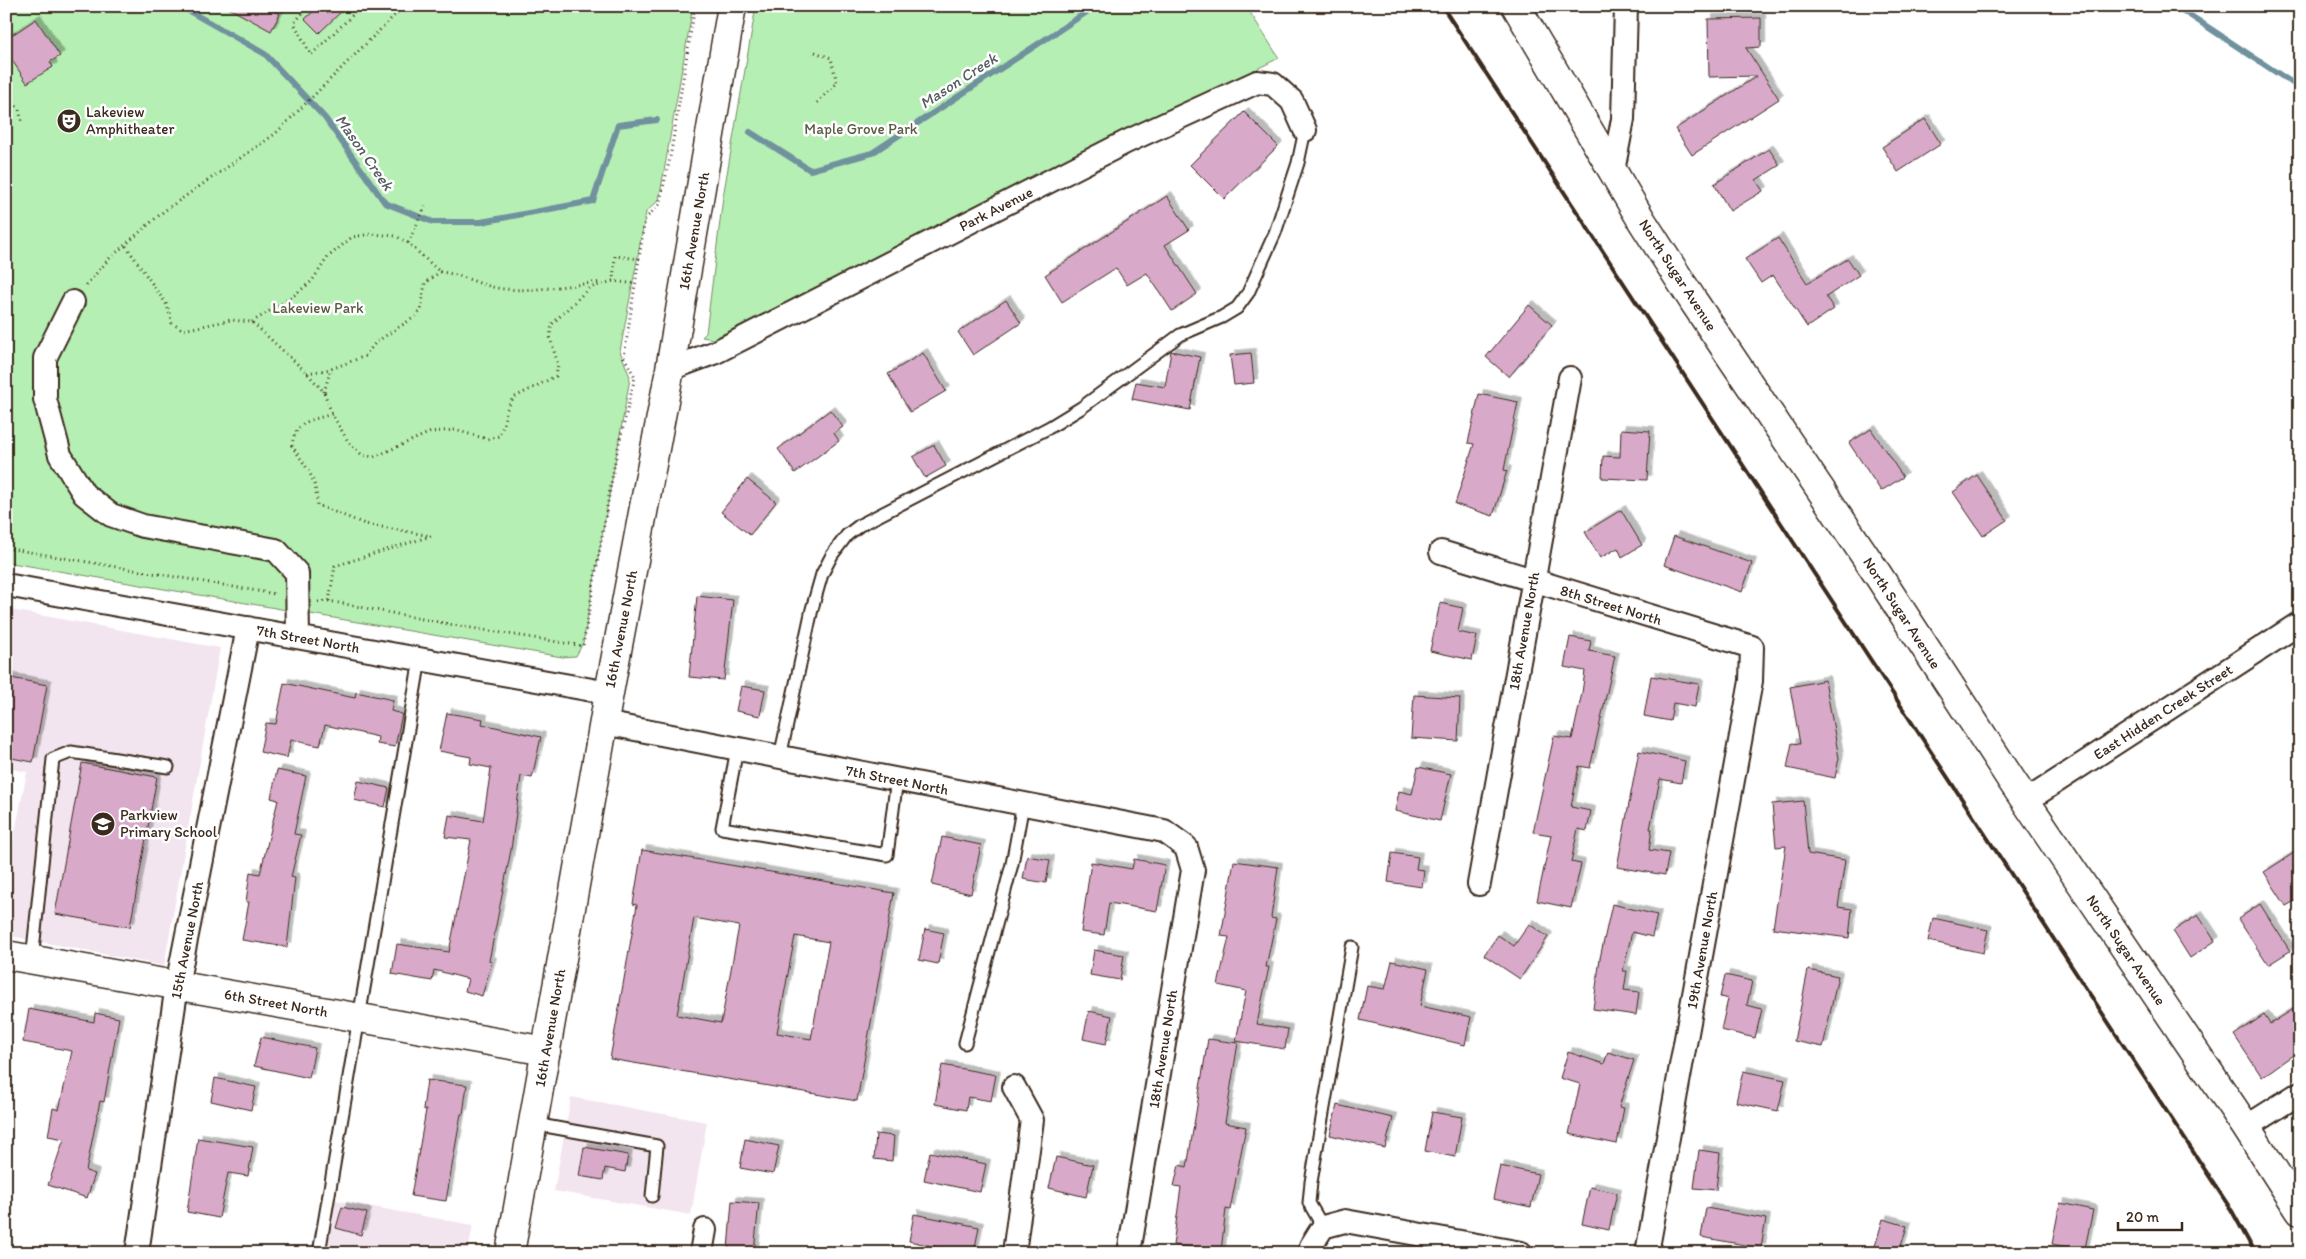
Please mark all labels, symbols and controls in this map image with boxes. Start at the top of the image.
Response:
water label: Mason Creek [916,48,1001,112]
place label: Lakeview Amphitheater [86,103,174,138]
theatre icon: Lakeview Amphitheater [56,108,82,134]
water label: Mason Creek [331,111,398,195]
park label: Maple Grove Park [804,120,918,138]
street label: 16th Avenue North [675,170,713,292]
street label: Park Avenue [956,183,1036,235]
street label: North Sugar Avenue [1635,216,1721,334]
park label: Lakeview Park [272,299,364,317]
street label: North Sugar Avenue [1859,554,1945,672]
street label: 16th Avenue North [601,569,641,689]
street label: 18th Avenue North [1505,570,1543,692]
street label: 8th Street North [1558,581,1664,629]
street label: 7th Street North [255,621,361,657]
street label: East Hidden Creek Street [2090,660,2236,764]
street label: 7th Street North [844,761,950,799]
place label: Parkview Primary School [120,806,218,841]
school or university icon: Parkview Primary School [90,811,116,837]
street label: 15th Avenue North [167,880,207,1000]
street label: 19th Avenue North [1683,890,1721,1010]
street label: North Sugar Avenue [2082,891,2170,1009]
street label: 16th Avenue North [531,967,569,1089]
street label: 6th Street North [223,985,330,1021]
street label: 18th Avenue North [1145,988,1181,1110]
scale bar [2118,1199,2182,1231]
text: 20 m [2126,1208,2160,1226]

